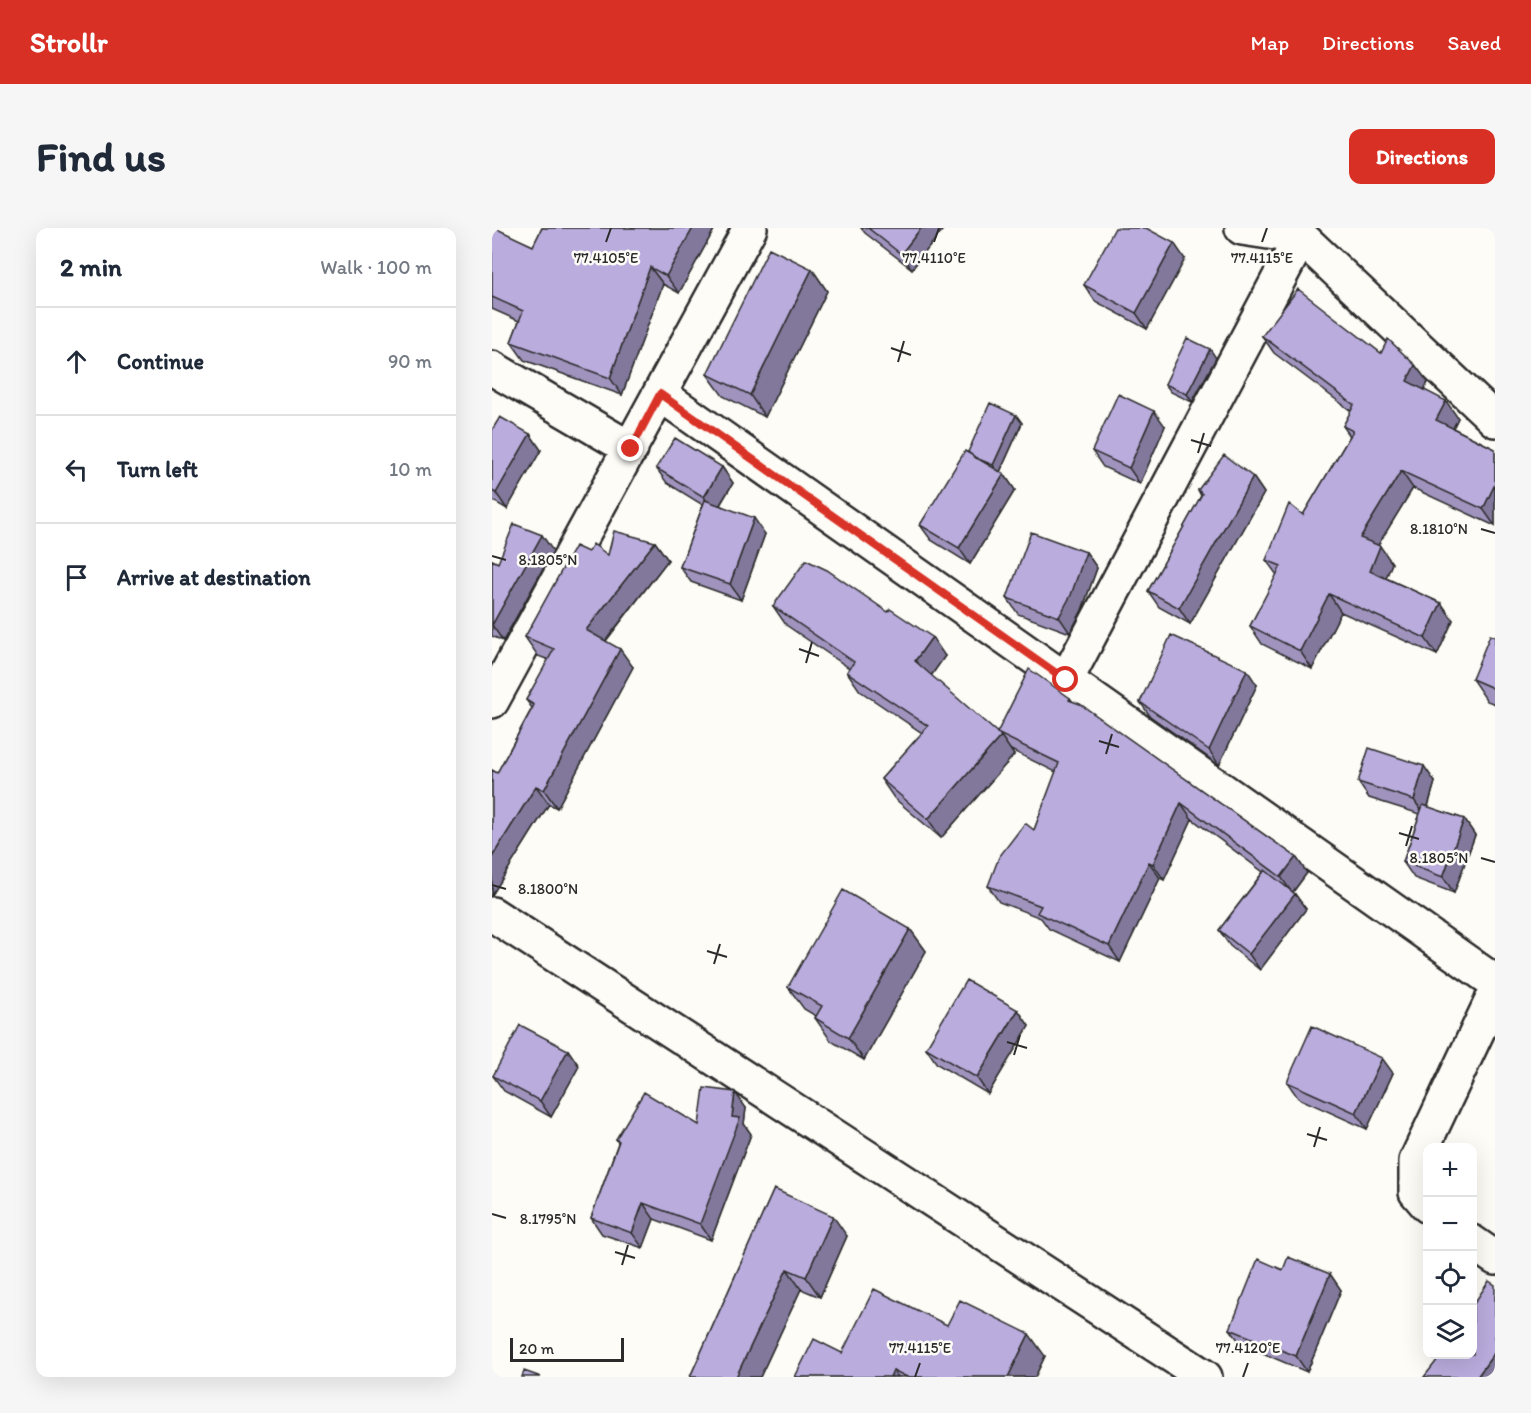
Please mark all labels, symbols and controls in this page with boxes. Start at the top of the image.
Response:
text: Strollr [30,25,108,59]
text: Map [1251,30,1289,55]
text: Directions [1322,30,1414,55]
text: Saved [1447,30,1501,55]
button: Directions [1349,129,1495,184]
text: Find us [36,131,166,182]
text: 77.4105°E [574,249,638,267]
text: 77.4110°E [902,249,966,267]
text: 77.4115°E [1231,249,1293,267]
text: 2 min [60,251,122,283]
text: Walk · 100 m [320,255,432,279]
icon: ahead [60,345,93,378]
text: Continue [117,348,204,375]
text: 90 m [388,349,432,373]
route end [617,435,643,461]
icon: left [60,453,93,486]
text: Turn left [117,456,198,483]
text: 10 m [389,457,432,481]
text: 8.1810°N [1410,520,1468,538]
text: 8.1805°N [519,551,577,569]
icon: arrive [60,561,93,594]
text: Arrive at destination [117,564,311,591]
route start [1052,666,1078,692]
text: 8.1805°N [1410,849,1468,867]
text: 8.1800°N [518,880,578,898]
map controls [1423,1143,1477,1359]
button: + [1423,1143,1477,1197]
button: − [1423,1197,1477,1251]
text: 8.1795°N [520,1210,576,1228]
button: locate [1423,1251,1477,1305]
button: layers [1423,1305,1477,1359]
scale bar [510,1335,624,1362]
text: 20 m [519,1339,554,1358]
text: 77.4115°E [889,1339,951,1357]
text: 77.4120°E [1216,1339,1280,1357]

